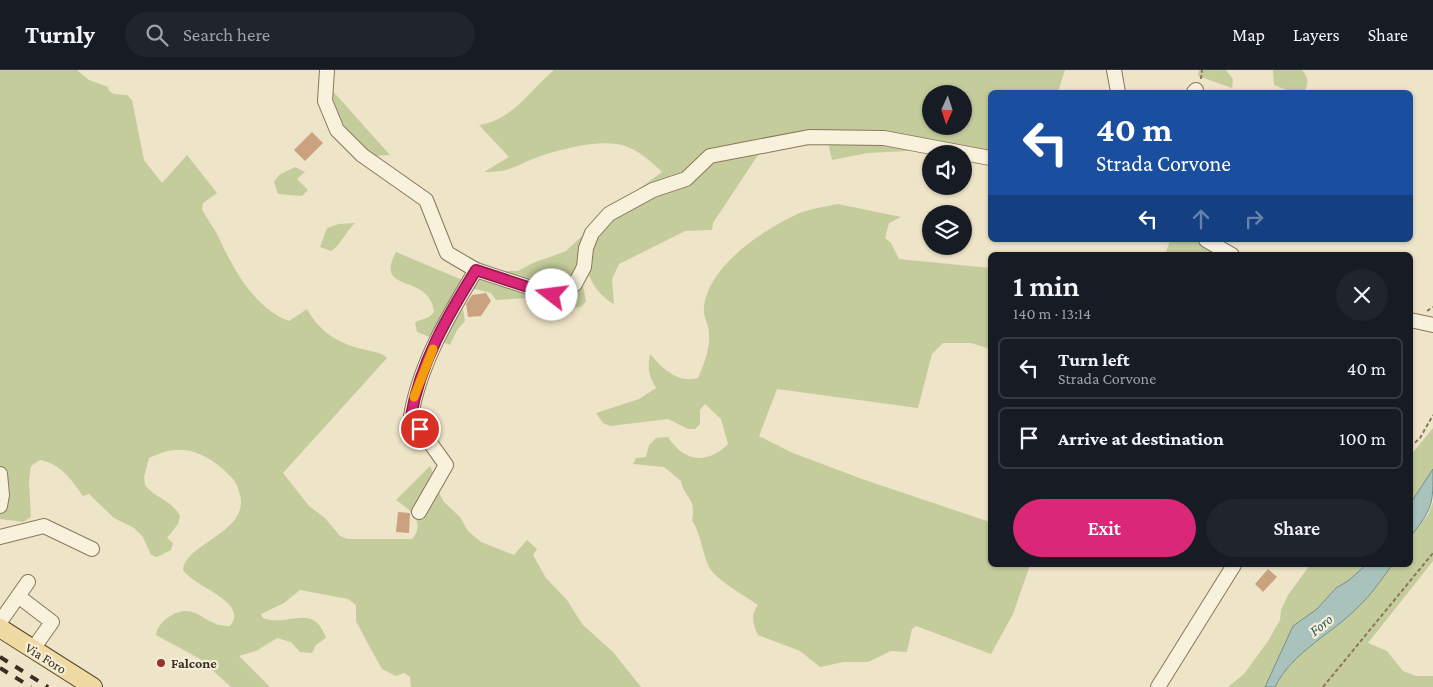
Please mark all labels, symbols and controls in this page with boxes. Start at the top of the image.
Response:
search box [125,12,475,57]
text: Turnly [25,21,95,48]
icon: search [143,21,171,49]
text: Search here [183,24,270,45]
text: Map [1232,25,1265,45]
text: Layers [1293,25,1340,45]
text: Share [1368,25,1408,45]
north arrow [922,85,972,135]
map controls [922,85,972,255]
icon: left [1013,110,1078,175]
text: 40 m [1096,110,1173,149]
button: sound [922,145,972,195]
text: Strada Corvone [1096,151,1231,176]
button: layers [922,205,972,255]
icon: left [1134,205,1162,233]
icon: ahead [1187,205,1215,233]
icon: right [1240,205,1268,233]
position arrow [525,268,577,320]
text: 1 min [1013,269,1080,302]
button: close [1336,269,1388,321]
text: 140 m · 13:14 [1013,305,1091,322]
text: Turn left [1058,349,1130,370]
icon: left [1015,354,1043,382]
text: 40 m [1347,358,1386,379]
text: Strada Corvone [1058,370,1156,387]
pin [399,408,441,450]
icon: arrive [406,415,434,443]
icon: arrive [1015,424,1043,452]
text: Arrive at destination [1058,428,1224,449]
text: 100 m [1339,428,1386,449]
button: Exit [1013,499,1196,557]
button: Share [1206,499,1388,557]
water label: Foro [1306,611,1336,639]
street label: Via Foro [22,639,70,677]
place label: Falcone [171,655,217,671]
marker: Falcone [155,657,167,669]

